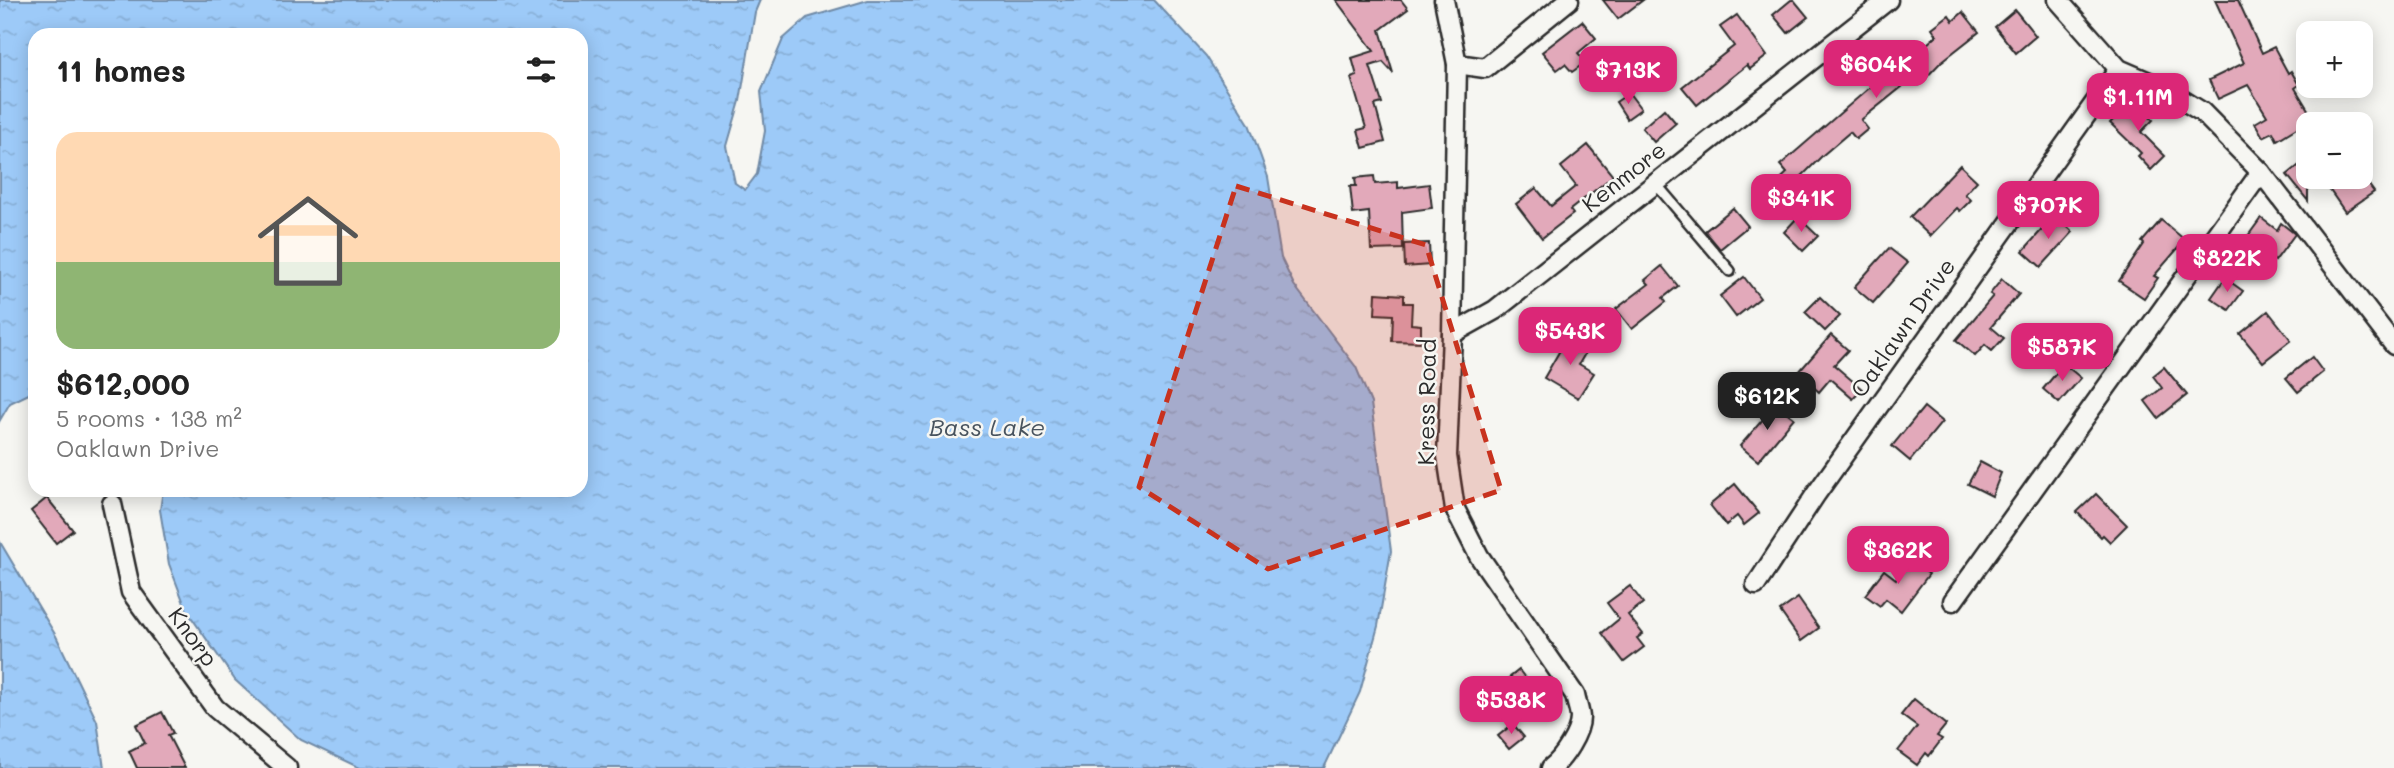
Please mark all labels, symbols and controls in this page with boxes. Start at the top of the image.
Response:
map controls [2296,21,2373,189]
button: + [2296,21,2373,98]
pin: $604K [1827,41,1925,100]
pin: $713K [1579,46,1677,106]
text: $604K [1840,48,1912,78]
text: 11 homes [56,50,186,90]
icon: filters [522,51,560,89]
text: $713K [1595,54,1661,84]
pin: $1.11M [2081,74,2195,133]
text: $1.11M [2103,81,2173,111]
button: − [2296,112,2373,189]
street label: Kenmore [1575,134,1672,218]
pin: $341K [1752,174,1850,234]
icon: home [245,178,371,304]
text: $341K [1767,182,1835,212]
pin: $707K [1999,182,2097,241]
text: $707K [2013,189,2083,219]
pin: $822K [2178,234,2276,294]
text: $822K [2192,242,2262,272]
street label: Oaklawn Drive [1843,252,1961,403]
pin: $543K [1521,308,1619,367]
text: $543K [1534,315,1606,345]
pin: $587K [2013,324,2111,383]
text: $587K [2027,331,2097,361]
street label: Kress Road [1410,338,1442,466]
text: $612,000 [56,363,190,403]
pin: $612K [1718,372,1816,432]
text: $612K [1734,380,1800,410]
text: 5 rooms · 138 m² [56,403,242,433]
water label: Bass Lake [929,411,1045,442]
text: Oaklawn Drive [56,433,220,463]
pin: $362K [1849,526,1947,586]
text: $362K [1863,534,1933,564]
street label: Knorp [162,601,225,672]
pin: $538K [1462,676,1560,736]
text: $538K [1476,684,1546,714]

